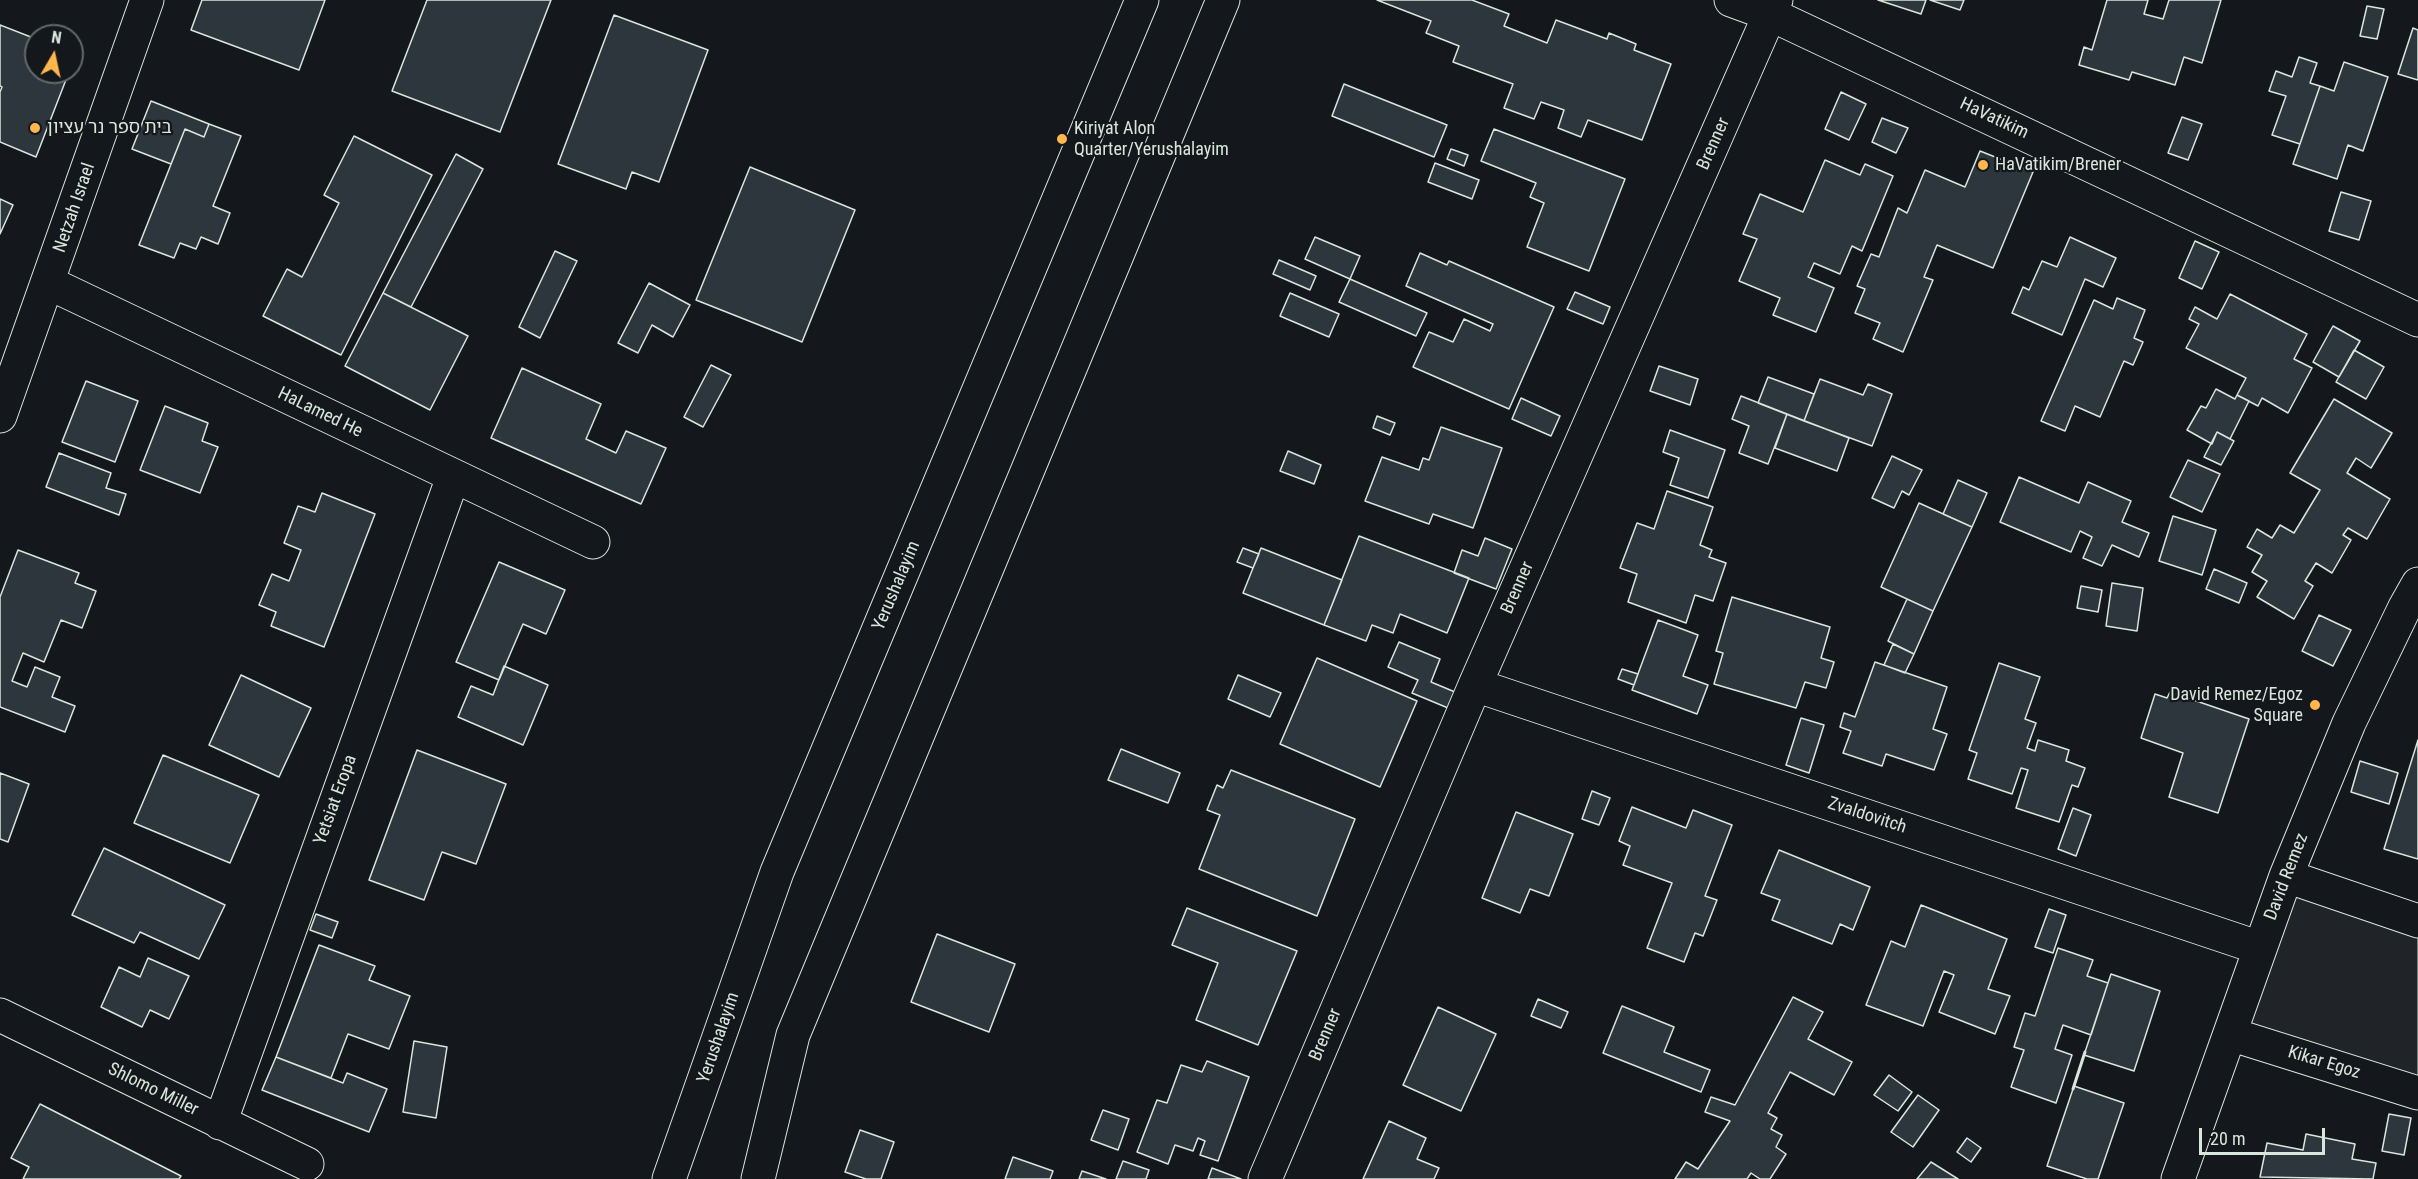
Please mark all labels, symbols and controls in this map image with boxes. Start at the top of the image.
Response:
north arrow [24,24,84,84]
text: N [50,28,63,48]
street label: HaVatikim [1956,94,2032,144]
street label: Brenner [1693,115,1735,173]
place label: בית ספר נר עציון [47,117,172,139]
place label: Kiriyat Alon Quarter/Yerushalayim [1074,118,1229,160]
marker: בית ספר נר עציון [28,121,42,135]
marker: Kiriyat Alon Quarter/Yerushalayim [1055,132,1069,146]
place label: HaVatikim/Brener [1995,154,2121,176]
marker: HaVatikim/Brener [1976,158,1990,172]
street label: Netzah Israel [50,160,100,256]
street label: HaLamed He [274,383,366,443]
street label: Yerushalayim [869,538,925,634]
street label: Brenner [1497,559,1539,617]
place label: David Remez/Egoz Square [2170,684,2303,726]
marker: David Remez/Egoz Square [2308,698,2322,712]
street label: Yetsiat Eropa [310,752,362,848]
street label: Zvaldovitch [1825,793,1909,839]
street label: David Remez [2261,830,2313,924]
street label: Yerushalayim [693,990,745,1086]
street label: Brenner [1305,1005,1347,1065]
street label: Kikar Egoz [2285,1042,2363,1084]
street label: Shlomo Miller [104,1059,202,1121]
scale bar [2202,1116,2328,1154]
text: 20 m [2210,1128,2245,1149]

